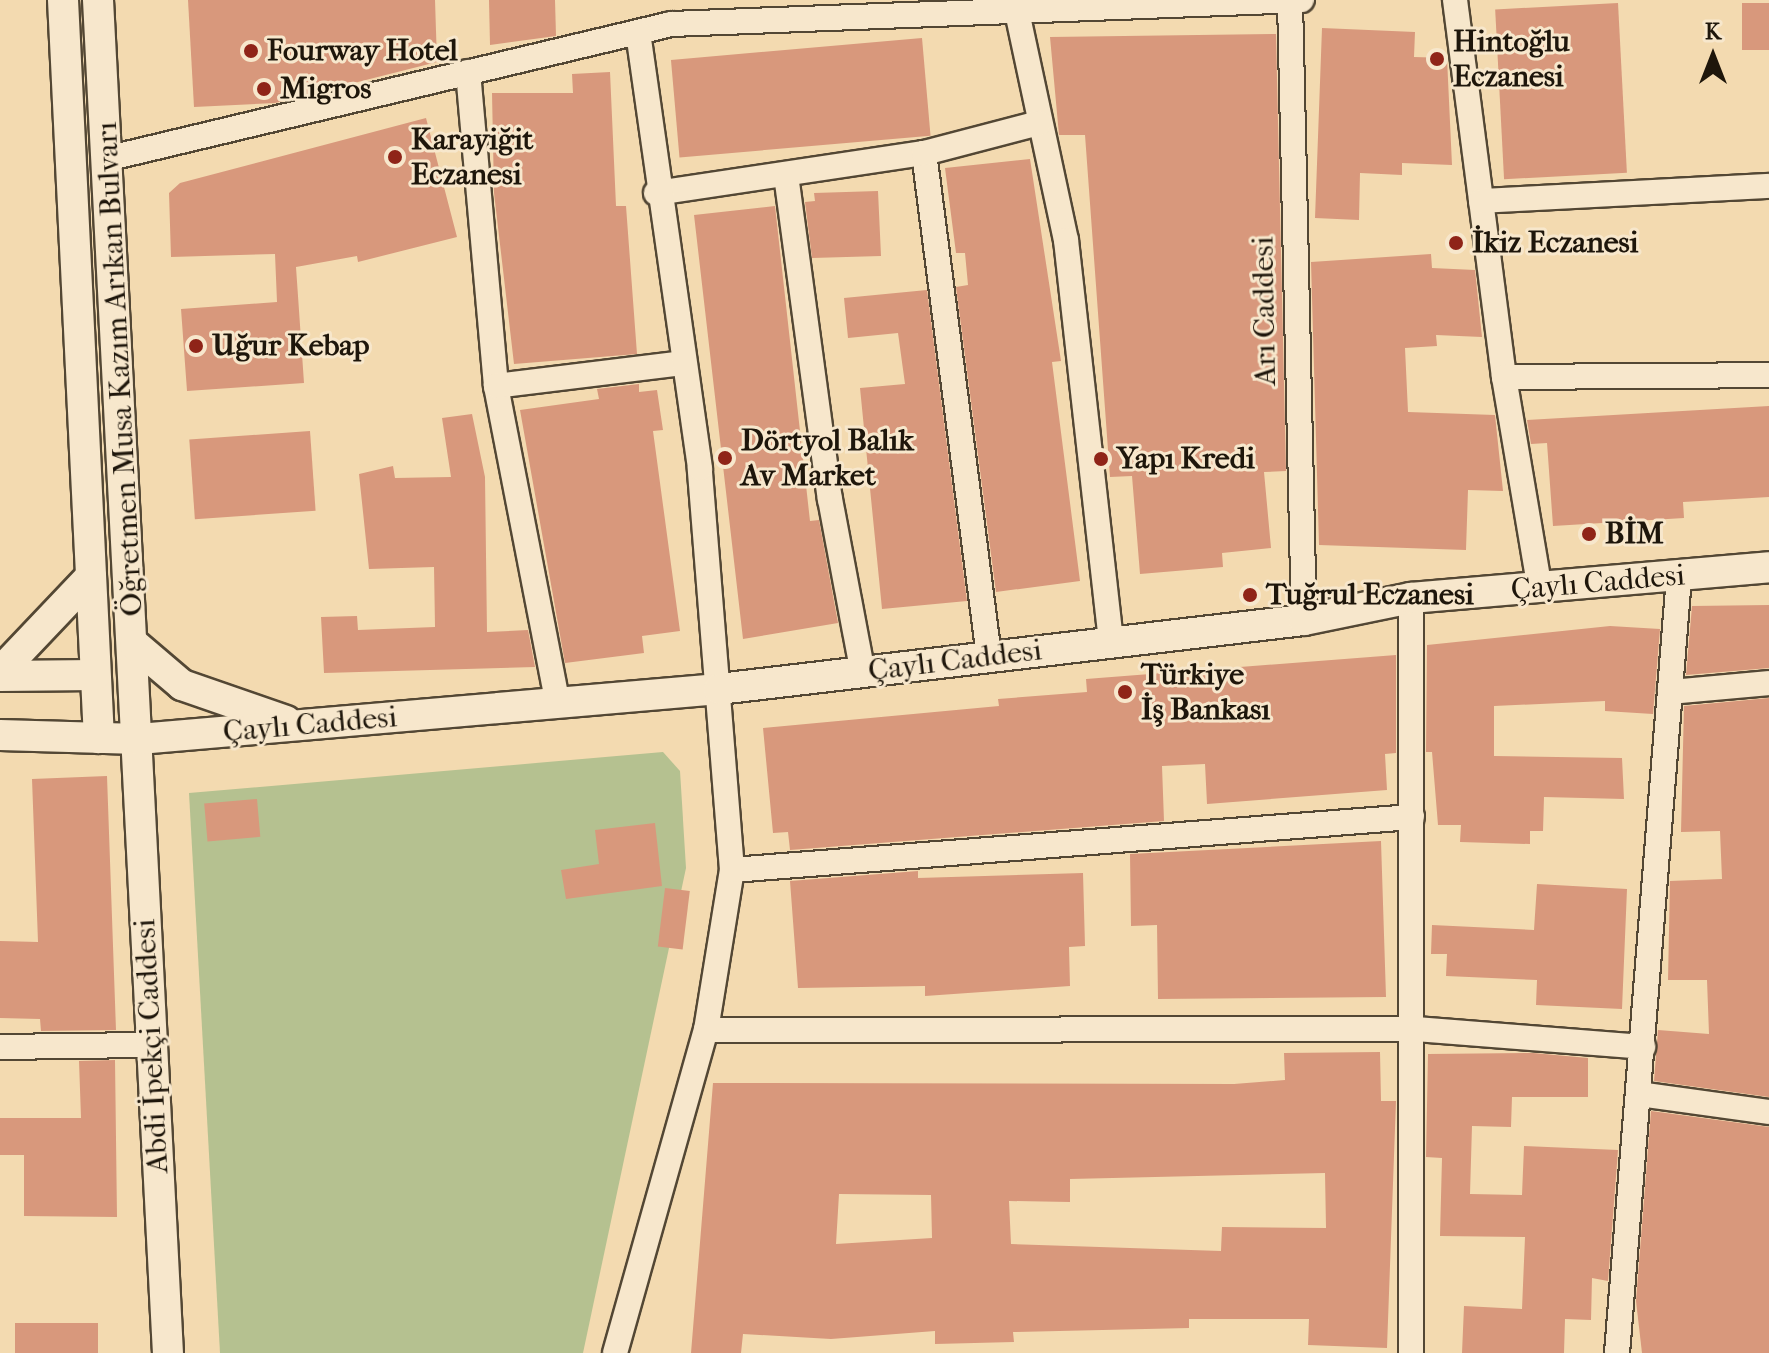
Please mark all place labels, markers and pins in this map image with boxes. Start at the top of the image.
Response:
place label: Hintoğlu Eczanesi [1453,24,1570,94]
place label: Fourway Hotel [267,33,458,69]
marker: Fourway Hotel [242,42,260,60]
marker: Hintoğlu Eczanesi [1428,50,1446,68]
place label: Migros [280,71,371,107]
marker: Migros [255,80,273,98]
place label: Karayiğit Eczanesi [411,122,533,192]
marker: Karayiğit Eczanesi [386,148,404,166]
place label: İkiz Eczanesi [1472,225,1638,261]
marker: İkiz Eczanesi [1447,234,1465,252]
place label: Uğur Kebap [212,328,370,364]
marker: Uğur Kebap [187,337,205,355]
place label: Dörtyol Balık Av Market [741,423,914,494]
place label: Yapı Kredi [1117,441,1255,477]
marker: Dörtyol Balık Av Market [716,449,734,467]
marker: Yapı Kredi [1092,450,1110,468]
place label: BİM [1605,516,1664,552]
marker: BİM [1580,525,1598,543]
place label: Tuğrul Eczanesi [1266,577,1474,613]
marker: Tuğrul Eczanesi [1241,586,1259,604]
place label: Türkiye İş Bankası [1141,657,1270,728]
marker: Türkiye İş Bankası [1116,683,1134,701]

